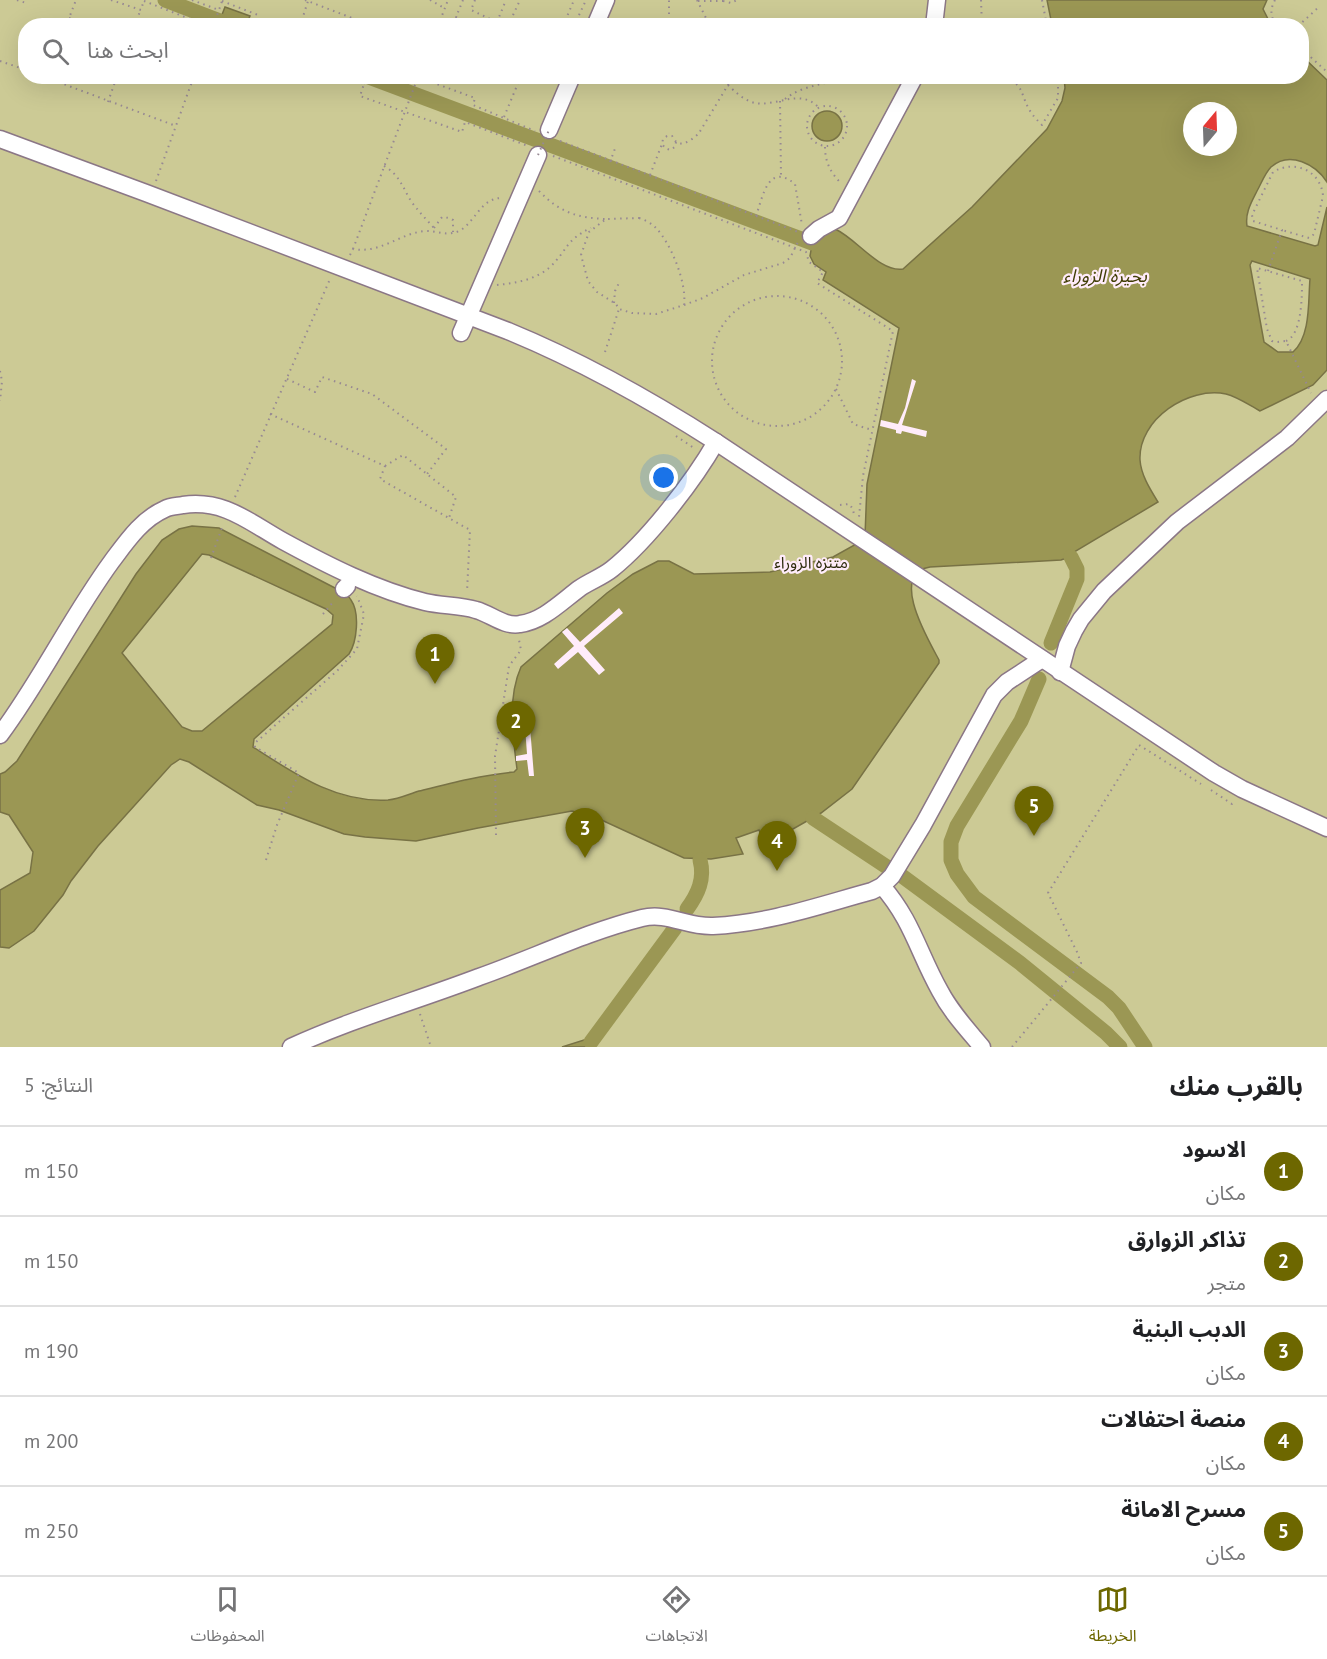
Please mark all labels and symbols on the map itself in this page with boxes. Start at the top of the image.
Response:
north arrow [1183,102,1237,156]
water label: بحيرة الزوراء [1063,264,1147,287]
your location [649,463,678,492]
park label: متنزه الزوراء [774,552,848,572]
pin: 1 [416,634,454,684]
pin: 2 [496,702,536,751]
pin: 5 [1014,786,1054,836]
pin: 3 [566,808,604,858]
pin: 4 [758,822,796,871]

